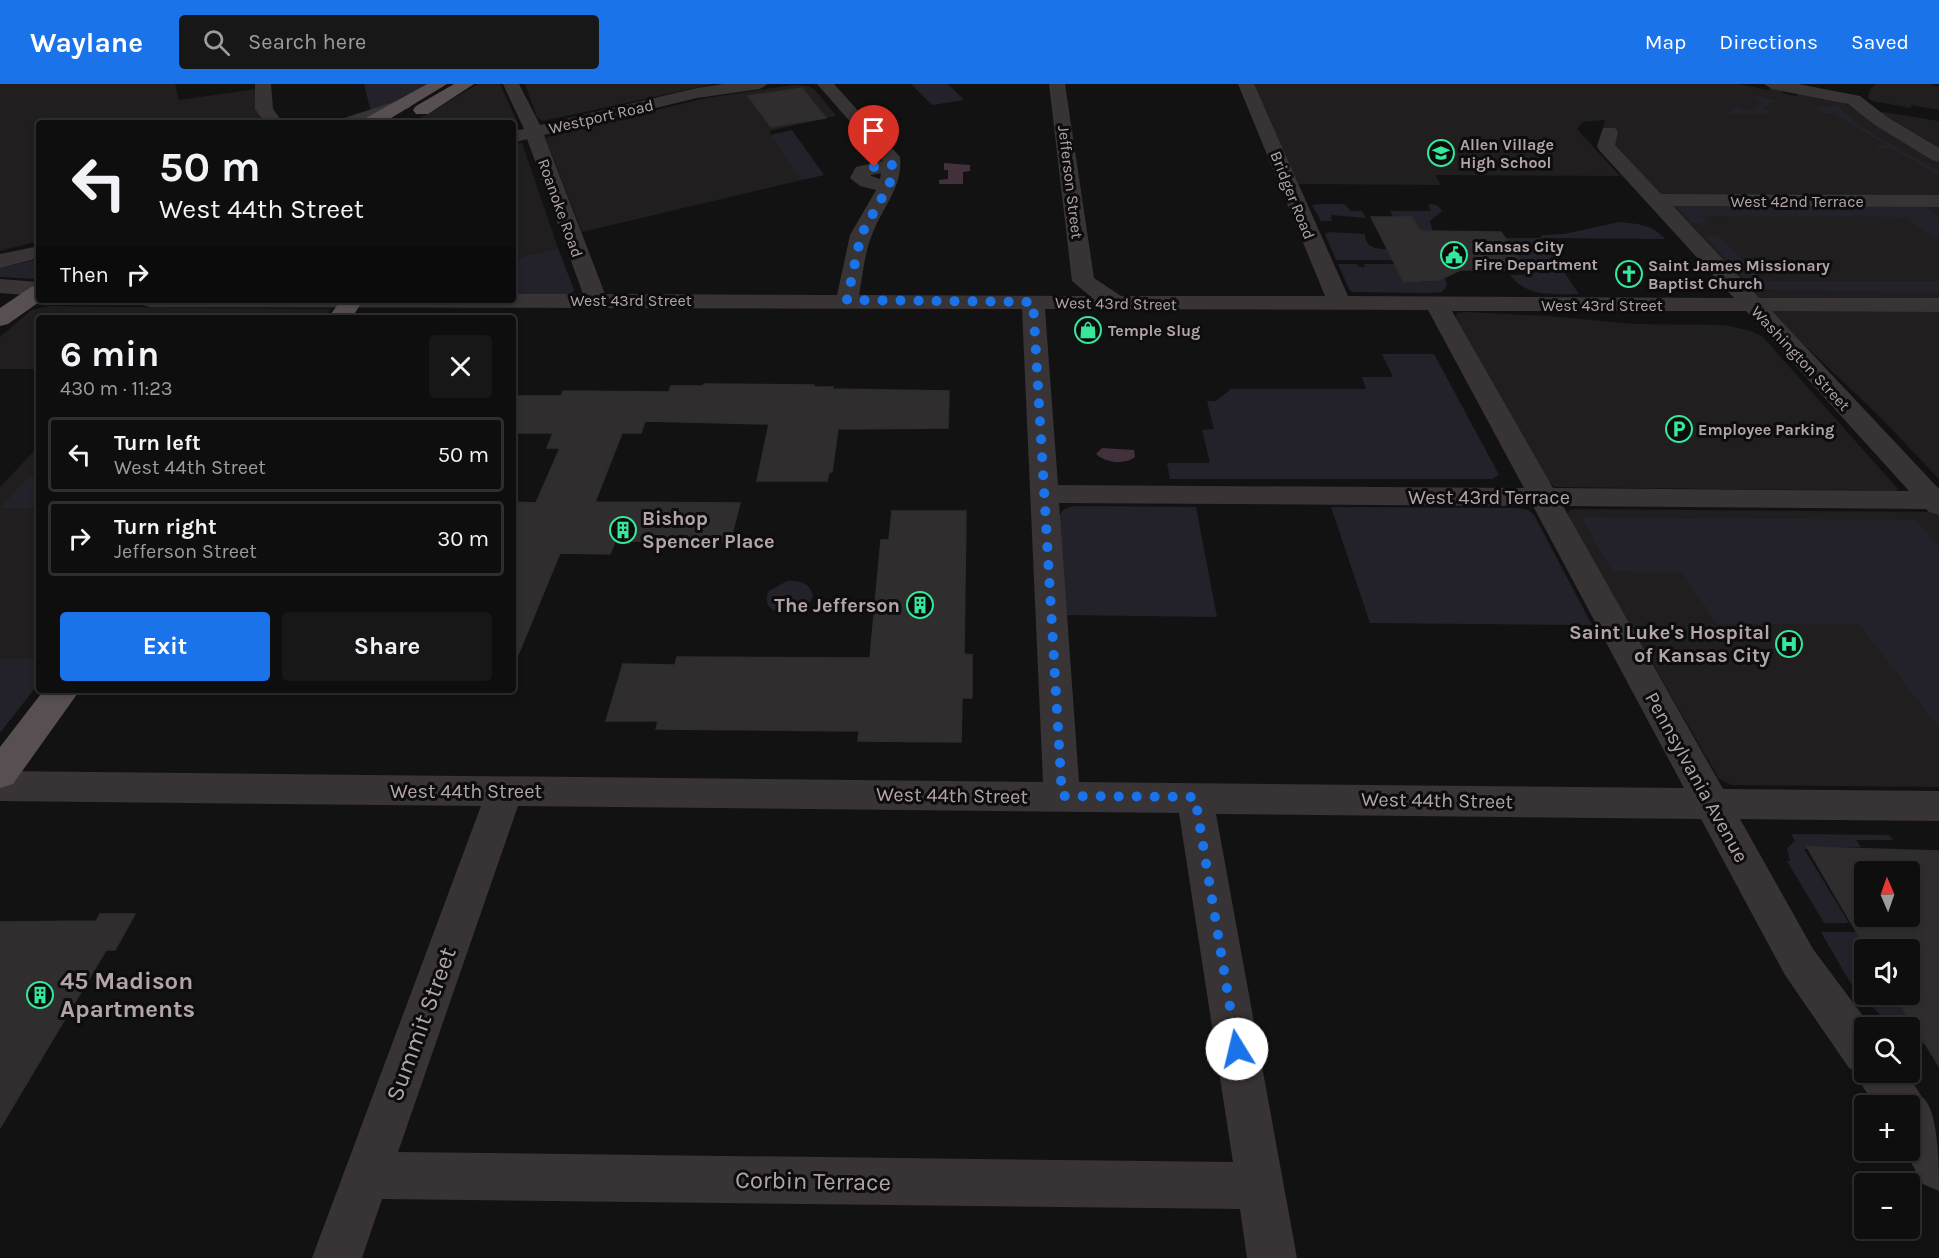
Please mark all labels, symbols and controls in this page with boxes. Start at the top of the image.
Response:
search box [179,15,599,69]
text: Waylane [30,26,143,59]
icon: search [200,26,233,59]
text: Search here [248,29,366,55]
text: Map [1645,30,1686,54]
text: Directions [1719,30,1818,54]
text: Saved [1851,30,1909,54]
street label: Westport Road [547,95,655,138]
pin [848,105,899,167]
icon: arrive [857,114,890,147]
street label: Jefferson Street [1054,124,1087,240]
place label: Allen Village High School [1460,135,1554,172]
school or university icon: Allen Village High School [1426,138,1456,168]
text: 50 m [159,142,261,192]
icon: left [60,144,138,222]
street label: Bridger Road [1266,148,1319,242]
street label: Roanoke Road [534,156,587,260]
street label: West 42nd Terrace [1730,192,1864,211]
text: West 44th Street [159,193,364,225]
place label: Kansas City Fire Department [1474,237,1598,274]
public building icon: Kansas City Fire Department [1439,240,1469,270]
place label: Saint James Missionary Baptist Church [1648,256,1830,293]
icon: right [121,258,154,291]
church icon: Saint James Missionary Baptist Church [1614,259,1644,289]
text: Then [60,262,109,288]
street label: West 43rd Street [570,291,692,310]
street label: West 43rd Street [1055,293,1177,314]
street label: West 43rd Street [1541,296,1663,315]
street label: Washington Street [1747,302,1854,415]
shop icon: Temple Slug [1073,315,1103,345]
place label: Temple Slug [1108,321,1200,340]
text: 6 min [60,333,159,375]
button: close [429,335,492,398]
text: 430 m · 11:23 [60,377,173,400]
parking icon: Employee Parking [1664,414,1694,444]
place label: Employee Parking [1698,420,1834,439]
text: Turn left [114,430,201,456]
icon: left [63,438,96,471]
text: 50 m [438,442,489,468]
text: West 44th Street [114,456,266,479]
street label: West 43rd Terrace [1408,486,1570,509]
place label: Bishop Spencer Place [642,507,775,553]
text: Turn right [114,514,217,540]
building icon: Bishop Spencer Place [608,515,638,545]
icon: right [63,522,96,555]
text: 30 m [437,526,489,552]
text: Jefferson Street [114,540,257,563]
building icon: The Jefferson [905,590,935,620]
place label: The Jefferson [774,594,900,617]
button: Exit [60,612,270,681]
button: Share [282,612,492,681]
place label: Saint Luke's Hospital of Kansas City [1569,621,1770,667]
hospital icon: Saint Luke's Hospital of Kansas City [1774,629,1804,659]
street label: Pennsylvania Avenue [1640,688,1753,866]
street label: West 44th Street [390,780,542,803]
street label: West 44th Street [876,783,1029,808]
street label: West 44th Street [1361,788,1514,813]
north arrow [1854,861,1920,927]
map controls [1854,861,1920,1239]
button: sound [1854,939,1920,1005]
street label: Summit Street [380,943,462,1105]
place label: 45 Madison Apartments [60,967,195,1023]
building icon: 45 Madison Apartments [25,980,55,1010]
position arrow [1205,1017,1269,1081]
button: search [1854,1017,1920,1083]
button: + [1854,1095,1920,1161]
street label: Corbin Terrace [735,1166,891,1196]
button: − [1854,1173,1920,1239]

